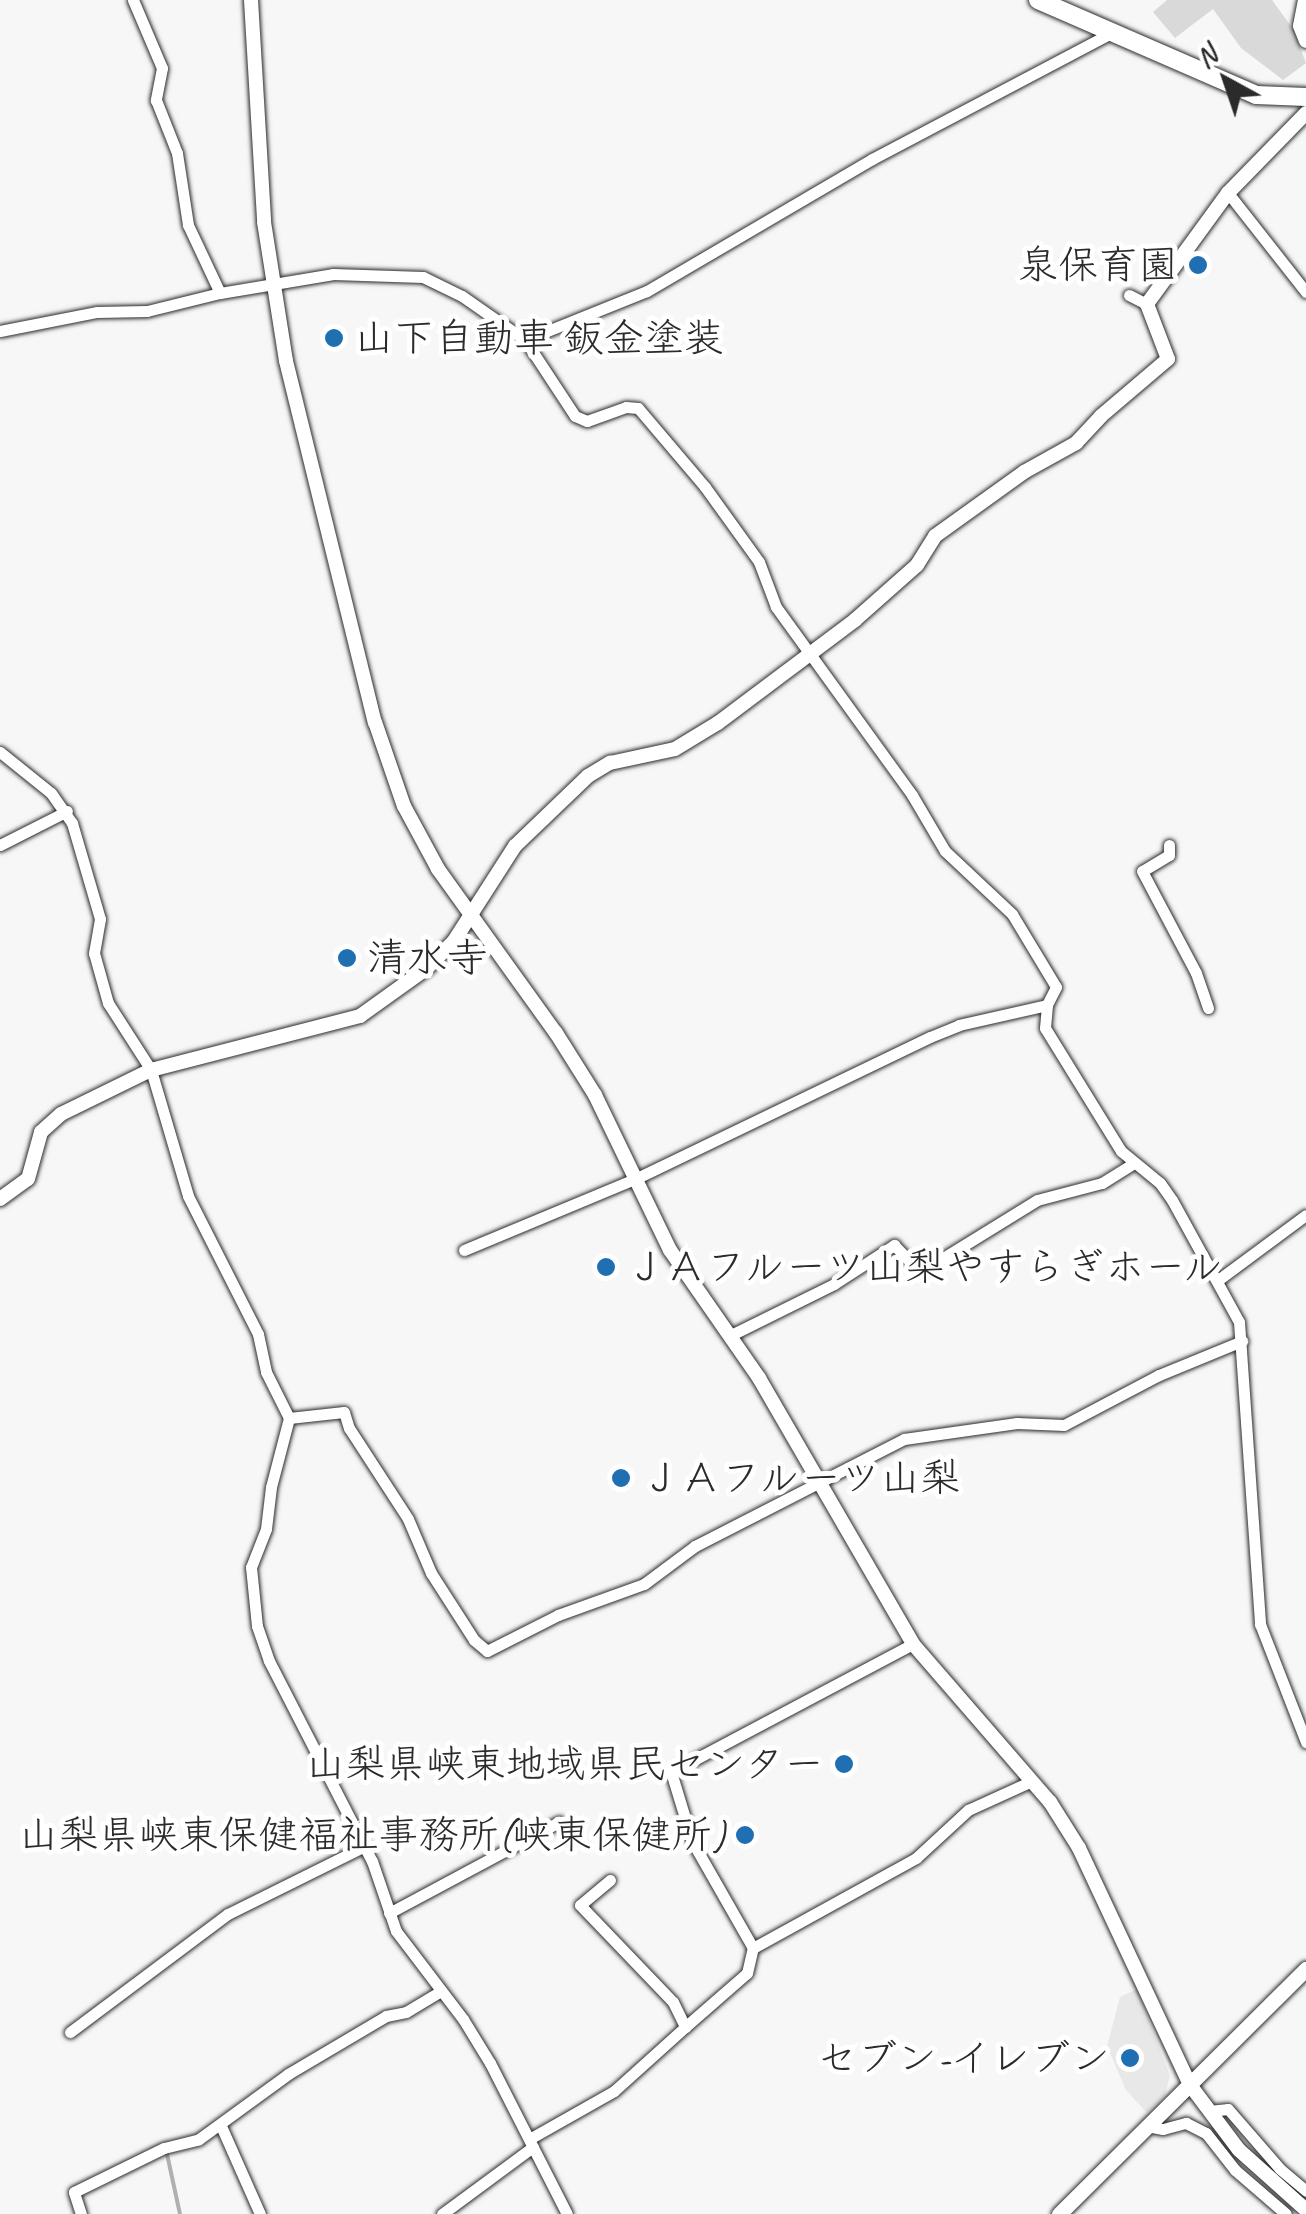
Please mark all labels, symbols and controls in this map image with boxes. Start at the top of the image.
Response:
north arrow [1176,30,1276,130]
text: N [1189,38,1224,76]
place label: 泉保育園 [1018,241,1178,289]
marker: 泉保育園 [1187,254,1209,276]
place label: 山下自動車 鈑金塗装 [354,314,724,362]
marker: 山下自動車 鈑金塗装 [323,327,345,349]
place label: 清水寺 [367,934,487,982]
marker: 清水寺 [336,947,358,969]
place label: ＪＡフルーツ山梨やすらぎホール [626,1243,1228,1291]
marker: ＪＡフルーツ山梨やすらぎホール [595,1256,617,1278]
place label: ＪＡフルーツ山梨 [641,1454,963,1502]
marker: ＪＡフルーツ山梨 [610,1467,632,1489]
place label: 山梨県峡東地域県民センター [304,1740,824,1788]
marker: 山梨県峡東地域県民センター [833,1753,855,1775]
place label: 山梨県峡東保健福祉事務所(峡東保健所) [19,1811,725,1859]
marker: 山梨県峡東保健福祉事務所(峡東保健所) [734,1824,756,1846]
place label: セブン-イレブン [817,2034,1110,2082]
marker: セブン-イレブン [1119,2047,1141,2069]

